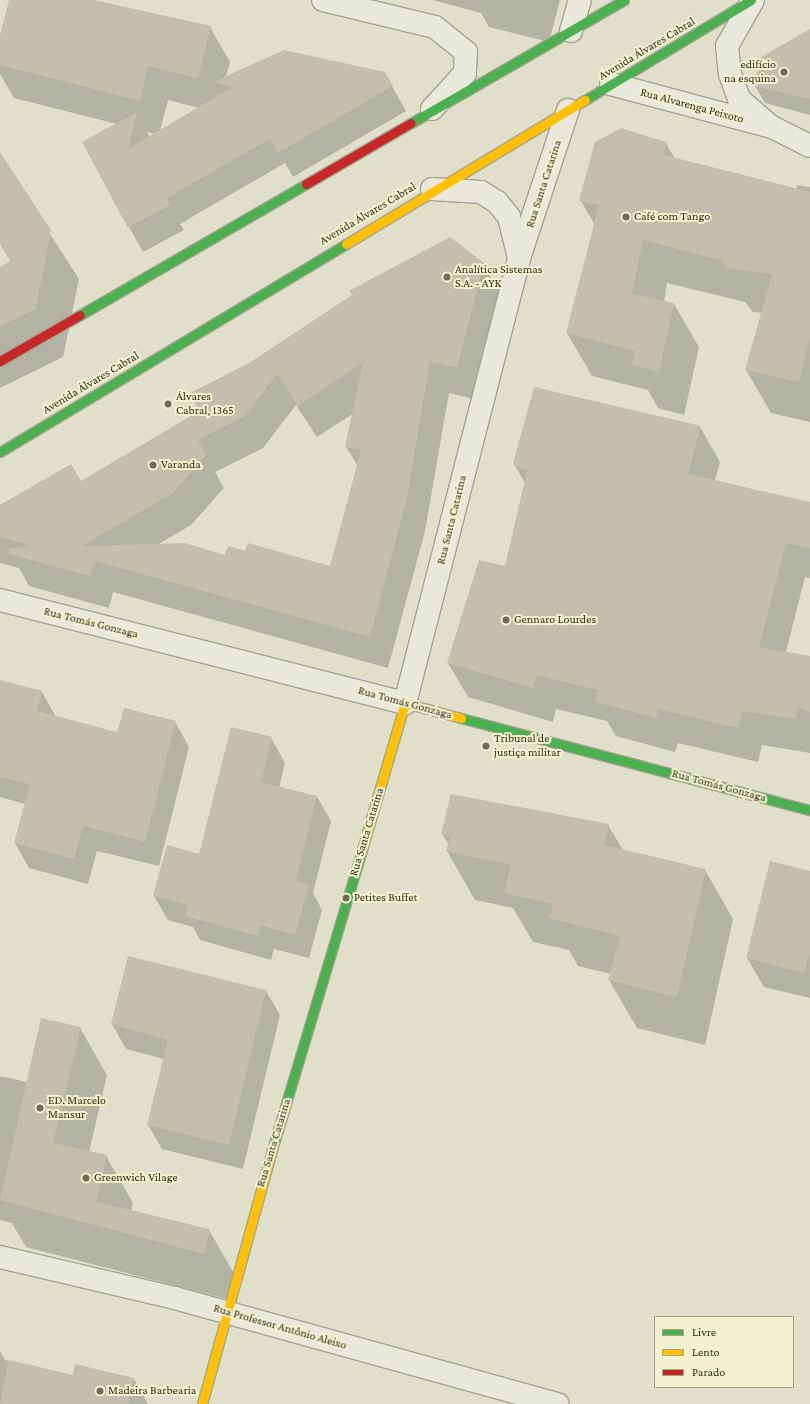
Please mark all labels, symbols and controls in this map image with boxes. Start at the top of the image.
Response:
street label: Avenida Álvares Cabral [596,15,698,83]
place label: edifício na esquina [724,58,776,86]
marker: edifício na esquina [779,67,789,77]
street label: Rua Alvarenga Peixoto [639,85,745,127]
street label: Rua Santa Catarina [523,138,565,230]
street label: Avenida Álvares Cabral [317,180,419,248]
place label: Café com Tango [634,210,710,224]
marker: Café com Tango [621,212,631,222]
place label: Analítica Sistemas S.A. - AYK [455,263,543,291]
marker: Analítica Sistemas S.A. - AYK [442,272,452,282]
street label: Avenida Álvares Cabral [40,349,142,417]
place label: Álvares Cabral, 1365 [176,390,234,418]
marker: Álvares Cabral, 1365 [163,399,173,409]
place label: Varanda [161,458,201,472]
marker: Varanda [148,460,158,470]
street label: Rua Santa Catarina [434,474,470,566]
street label: Rua Tomás Gonzaga [42,604,140,642]
place label: Gennaro Lourdes [514,613,596,627]
marker: Gennaro Lourdes [501,615,511,625]
street label: Rua Tomás Gonzaga [356,684,454,722]
place label: Tribunal de justiça militar [494,732,561,760]
marker: Tribunal de justiça militar [481,741,491,751]
street label: Rua Tomás Gonzaga [670,767,768,805]
street label: Rua Santa Catarina [347,786,387,878]
place label: Petites Buffet [354,891,418,905]
marker: Petites Buffet [341,893,351,903]
place label: ED. Marcelo Mansur [48,1094,106,1122]
street label: Rua Santa Catarina [254,1097,294,1189]
marker: ED. Marcelo Mansur [35,1103,45,1113]
place label: Greenwich Vilage [94,1171,178,1185]
marker: Greenwich Vilage [81,1173,91,1183]
street label: Rua Professor Antônio Aleixo [212,1301,348,1353]
legend [654,1316,794,1388]
text: Livre [692,1325,716,1339]
text: Lento [692,1345,720,1359]
text: Parado [692,1365,725,1379]
place label: Madeira Barbearia [108,1384,196,1398]
marker: Madeira Barbearia [95,1386,105,1396]

